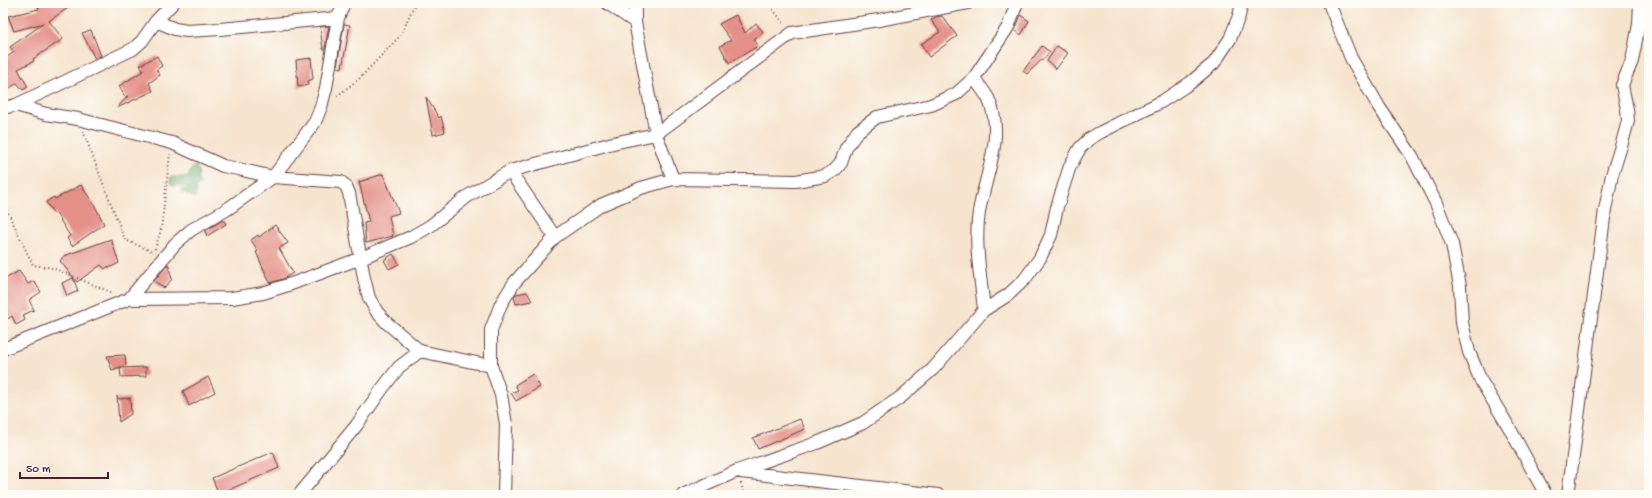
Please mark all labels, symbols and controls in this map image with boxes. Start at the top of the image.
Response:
scale bar [20,454,108,480]
text: 50 m [26,463,51,477]

